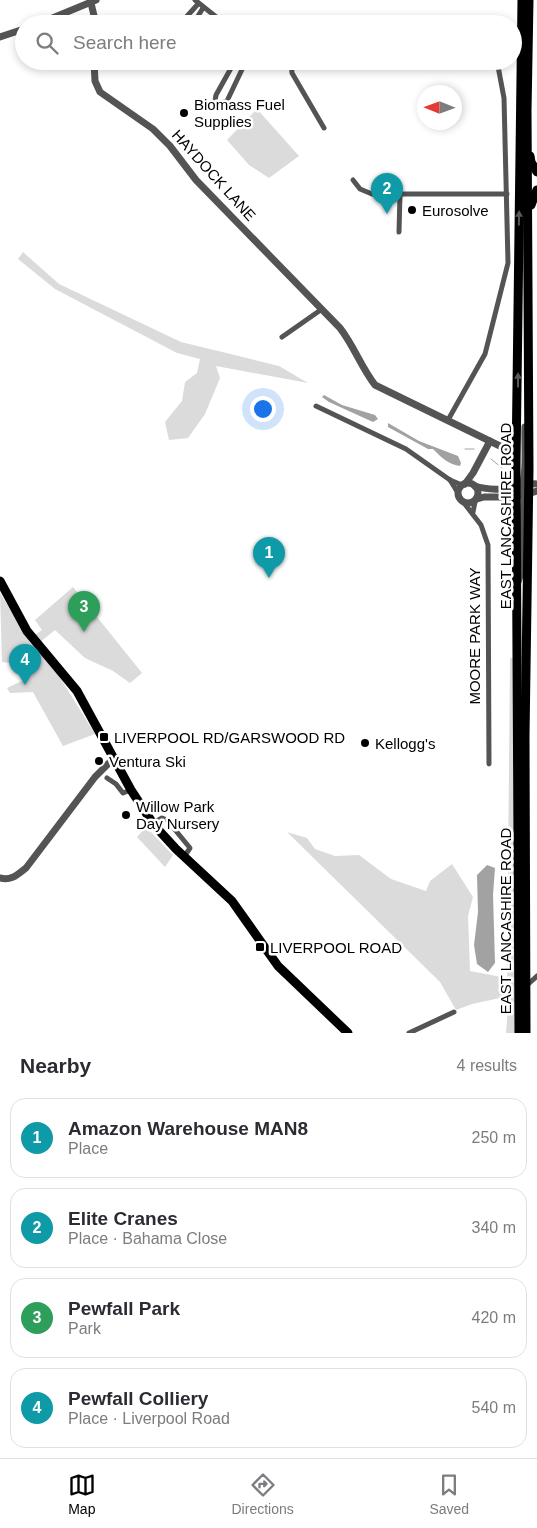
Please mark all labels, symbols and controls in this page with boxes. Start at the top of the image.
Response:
search box [15,15,522,70]
icon: search [33,29,61,57]
text: Search here [73,32,177,53]
north arrow [417,85,462,130]
place label: Biomass Fuel Supplies [194,96,285,130]
marker: Biomass Fuel Supplies [178,107,190,119]
street label: HAYDOCK LANE [169,126,259,224]
pin: 2 [371,173,403,214]
place label: Eurosolve [422,202,489,219]
marker: Eurosolve [406,204,418,216]
one-way arrow [515,209,523,225]
one-way arrow [514,372,522,388]
your location [250,396,276,422]
street label: EAST LANCASHIRE ROAD [497,423,514,609]
pin: 1 [253,537,285,578]
street label: MOORE PARK WAY [466,567,483,705]
pin: 3 [68,591,100,632]
pin: 4 [9,644,41,685]
place label: LIVERPOOL RD/GARSWOOD RD [114,729,345,746]
marker: LIVERPOOL RD/GARSWOOD RD [98,731,110,743]
place label: Kellogg's [375,735,435,752]
marker: Kellogg's [359,737,371,749]
place label: Ventura Ski [109,753,186,770]
marker: Ventura Ski [93,755,105,767]
place label: Willow Park Day Nursery [136,798,220,832]
marker: Willow Park Day Nursery [120,809,132,821]
street label: EAST LANCASHIRE ROAD [497,828,514,1014]
place label: LIVERPOOL ROAD [270,939,402,956]
marker: LIVERPOOL ROAD [254,941,266,953]
text: Nearby [20,1054,91,1077]
text: 4 results [457,1057,517,1074]
text: Amazon Warehouse MAN8 [68,1118,308,1139]
text: 1 [33,1129,41,1146]
text: 250 m [472,1129,516,1146]
text: Place [68,1140,108,1157]
text: Elite Cranes [68,1208,178,1229]
text: 2 [33,1219,41,1236]
text: 340 m [472,1219,516,1236]
text: Place · Bahama Close [68,1230,227,1247]
text: Pewfall Park [68,1298,180,1319]
text: 3 [33,1309,41,1326]
text: 420 m [472,1309,516,1326]
text: Park [68,1320,101,1337]
text: Pewfall Colliery [68,1388,208,1409]
text: 4 [33,1399,41,1416]
text: 540 m [472,1399,516,1416]
text: Place · Liverpool Road [68,1410,230,1427]
tab: Map [68,1471,96,1517]
tab: Directions [232,1471,294,1517]
tab: Saved [429,1471,469,1517]

